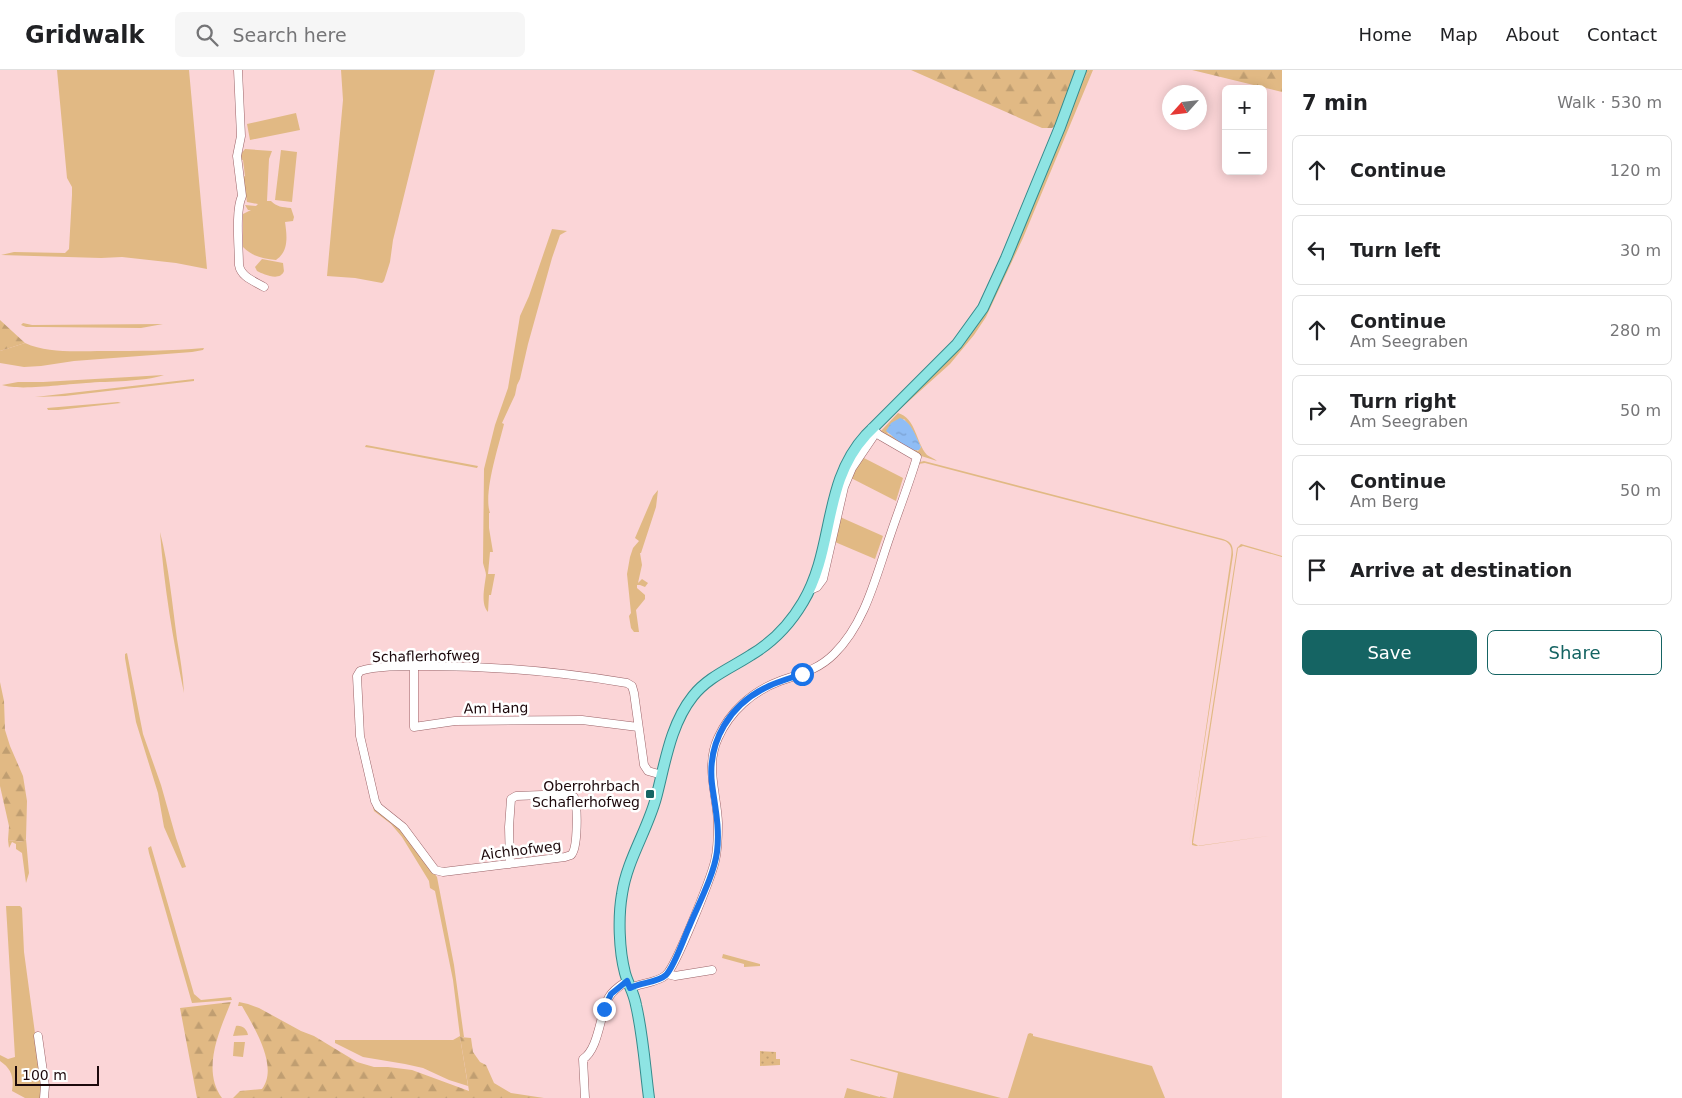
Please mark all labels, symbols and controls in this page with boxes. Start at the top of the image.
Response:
search box [175,12,525,57]
text: Gridwalk [25,21,145,49]
icon: search [193,21,221,49]
text: Search here [233,24,347,46]
text: Home [1359,24,1412,45]
text: Map [1440,24,1478,45]
text: About [1506,24,1559,45]
text: Contact [1587,24,1657,45]
north arrow [1162,85,1207,130]
map controls [1222,85,1267,175]
button: + [1222,85,1267,130]
text: 7 min [1302,91,1368,115]
text: Walk · 530 m [1557,93,1662,112]
button: − [1222,130,1267,175]
icon: ahead [1303,156,1331,184]
text: Continue [1350,159,1446,181]
text: 120 m [1610,161,1661,180]
icon: left [1303,236,1331,264]
text: Turn left [1350,239,1441,261]
text: 30 m [1620,241,1661,260]
text: Continue [1350,310,1446,332]
icon: ahead [1303,316,1331,344]
text: 280 m [1610,321,1661,340]
text: Am Seegraben [1350,332,1468,351]
text: Turn right [1350,390,1456,412]
icon: right [1303,396,1331,424]
text: 50 m [1620,401,1661,420]
text: Am Seegraben [1350,412,1468,431]
text: Continue [1350,470,1446,492]
icon: ahead [1303,476,1331,504]
text: 50 m [1620,481,1661,500]
text: Am Berg [1350,492,1419,511]
icon: arrive [1303,556,1331,584]
text: Arrive at destination [1350,559,1572,581]
button: Save [1302,630,1477,675]
button: Share [1487,630,1662,675]
street label: Schaflerhofweg [372,647,480,665]
route start [791,663,814,686]
street label: Am Hang [464,699,528,717]
place label: Oberrohrbach Schaflerhofweg [532,778,640,810]
marker: Oberrohrbach Schaflerhofweg [644,788,656,800]
street label: Aichhofweg [480,837,562,863]
route end [593,998,616,1021]
scale bar [15,1063,99,1086]
text: 100 m [22,1067,67,1083]

